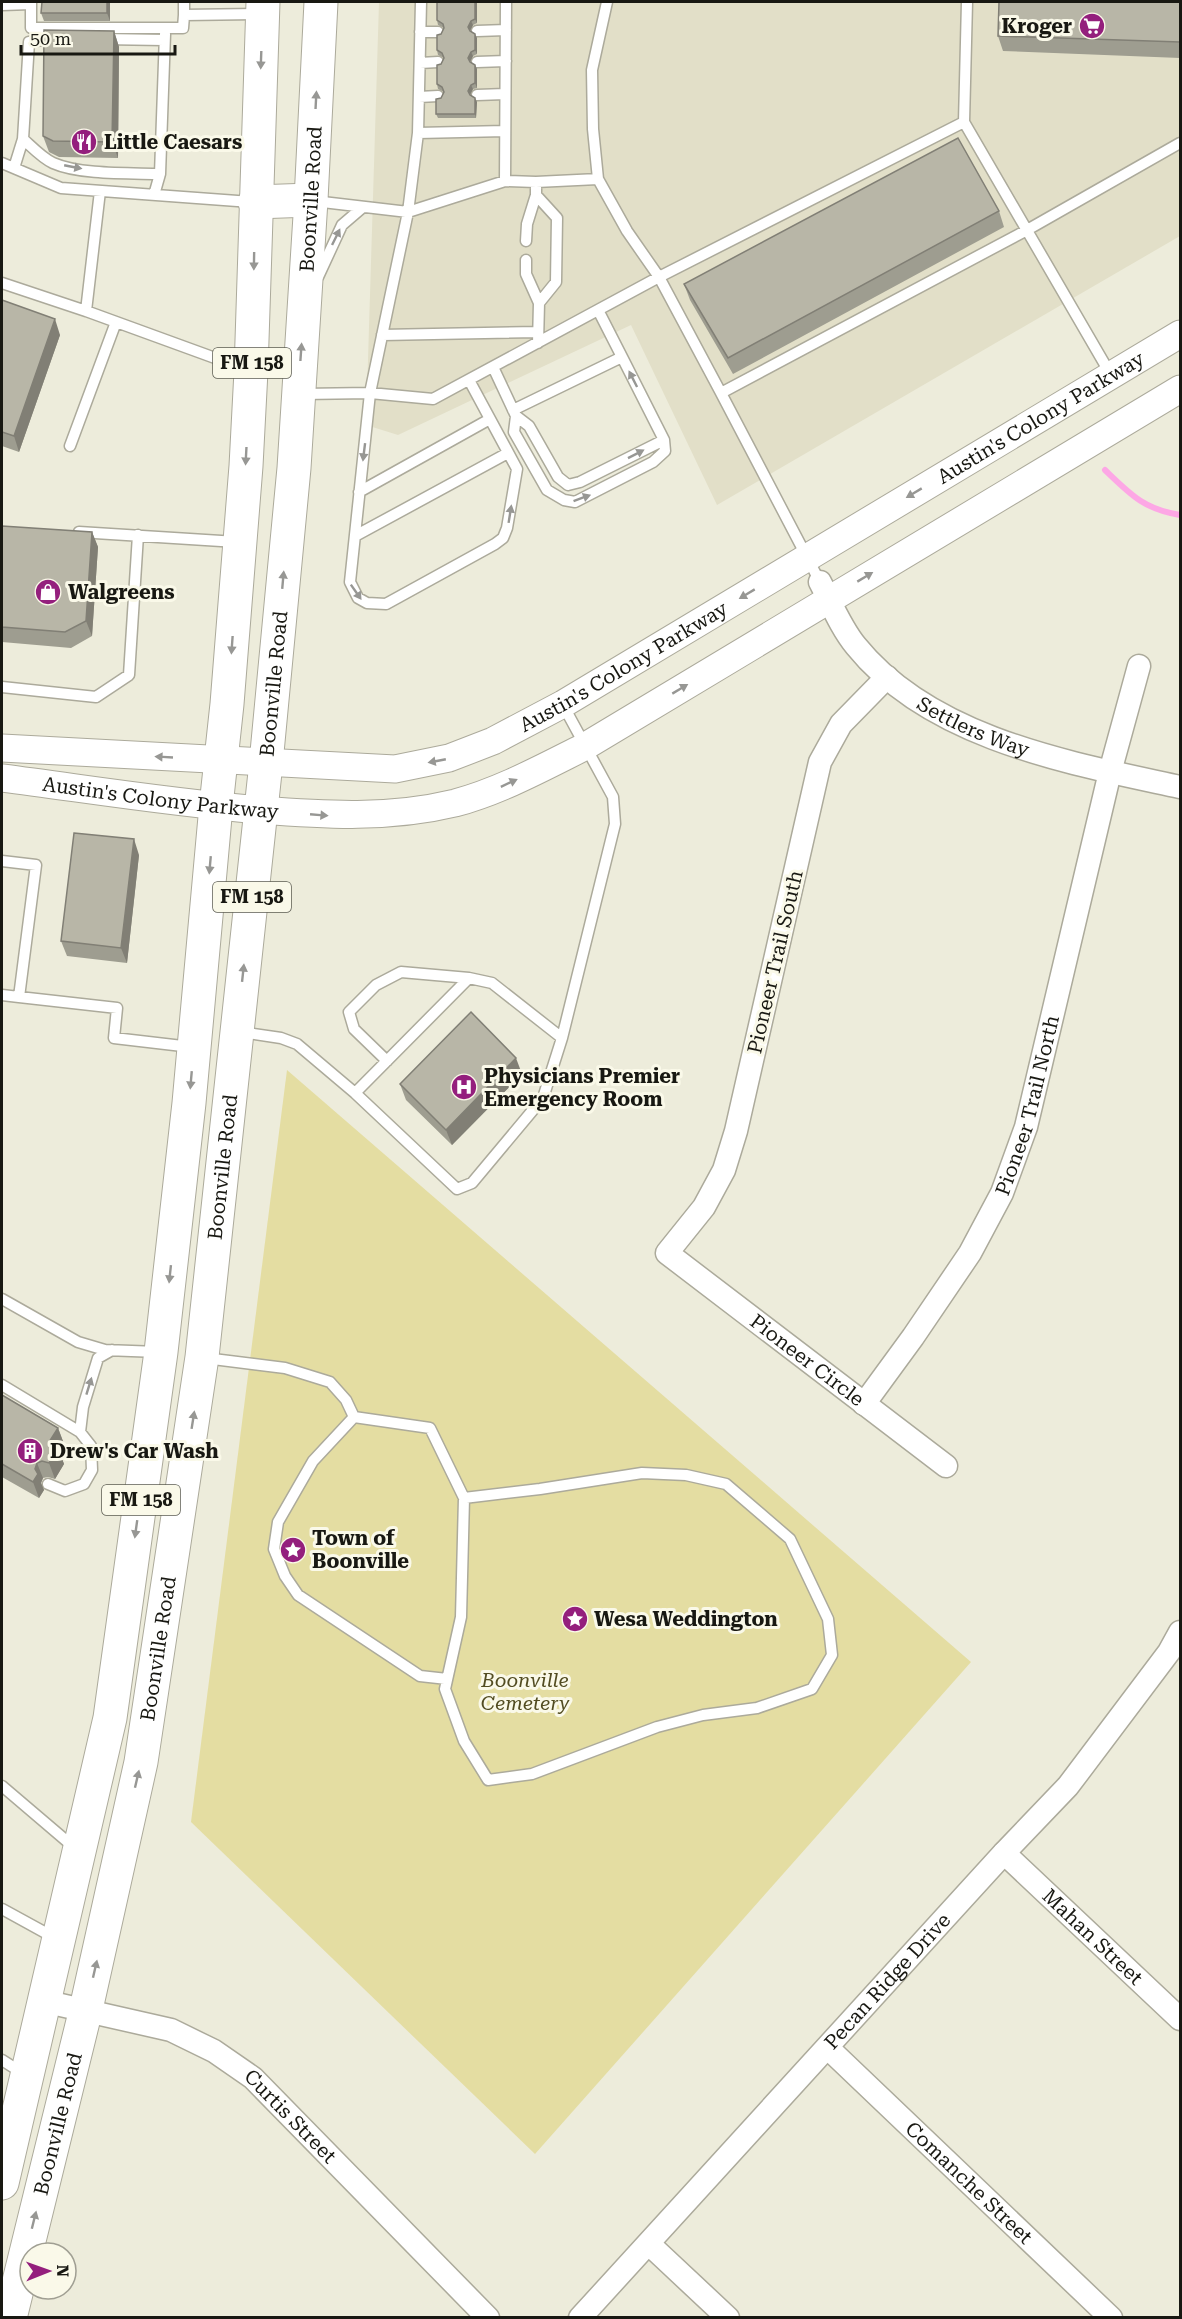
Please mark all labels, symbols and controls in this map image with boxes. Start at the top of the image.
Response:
supermarket icon: Kroger [1077,11,1107,41]
place label: Kroger [1002,14,1072,38]
scale bar [21,18,176,56]
text: 50 m [30,28,71,49]
one-way arrow [256,50,265,69]
one-way arrow [312,90,321,109]
street label: Boonville Road [294,125,327,273]
restaurant icon: Little Caesars [69,127,99,157]
place label: Little Caesars [104,130,242,154]
one-way arrow [64,163,83,172]
one-way arrow [331,229,341,246]
one-way arrow [249,251,259,270]
one-way arrow [297,343,306,362]
street label: Austin's Colony Parkway [933,346,1149,489]
road number: FM 158 [213,348,291,378]
one-way arrow [629,371,638,388]
one-way arrow [359,442,368,461]
one-way arrow [242,446,251,465]
one-way arrow [628,449,645,458]
one-way arrow [906,488,922,499]
one-way arrow [573,492,591,502]
one-way arrow [505,504,514,523]
one-way arrow [278,570,288,589]
one-way arrow [857,572,874,582]
shop icon: Walgreens [33,577,63,607]
place label: Walgreens [68,580,175,604]
one-way arrow [350,583,362,599]
one-way arrow [739,588,755,599]
street label: Austin's Colony Parkway [515,596,732,737]
street label: Boonville Road [255,609,292,758]
one-way arrow [227,636,237,655]
one-way arrow [672,683,688,694]
street label: Settlers Way [913,691,1032,762]
one-way arrow [154,752,173,761]
one-way arrow [428,756,446,766]
street label: Austin's Colony Parkway [41,772,280,823]
one-way arrow [501,779,518,788]
one-way arrow [310,810,329,820]
one-way arrow [205,855,215,874]
street label: Pioneer Trail South [742,868,808,1056]
road number: FM 158 [213,882,291,912]
one-way arrow [239,964,248,983]
street label: Pioneer Trail North [990,1013,1064,1199]
place label: Physicians Premier Emergency Room [484,1064,680,1111]
one-way arrow [186,1070,196,1089]
hospital icon: Physicians Premier Emergency Room [449,1072,479,1102]
street label: Boonville Road [203,1093,242,1241]
one-way arrow [165,1264,175,1283]
street label: Pioneer Circle [745,1309,869,1411]
one-way arrow [85,1377,94,1395]
one-way arrow [188,1411,197,1430]
building icon: Drew's Car Wash [15,1436,45,1466]
place label: Drew's Car Wash [50,1439,219,1463]
road number: FM 158 [102,1485,180,1515]
one-way arrow [132,1520,141,1539]
place label: Town of Boonville [312,1526,409,1573]
place icon: Town of Boonville [278,1535,308,1565]
street label: Boonville Road [135,1574,181,1723]
place icon: Wesa Weddington [560,1604,590,1634]
place label: Wesa Weddington [594,1607,778,1631]
park label: Boonville Cemetery [480,1668,570,1715]
one-way arrow [133,1770,143,1788]
street label: Mahan Street [1038,1884,1148,1990]
street label: Pecan Ridge Drive [819,1908,955,2054]
one-way arrow [90,1960,100,1978]
street label: Boonville Road [29,2050,87,2198]
street label: Curtis Street [240,2064,342,2168]
street label: Comanche Street [901,2117,1038,2249]
one-way arrow [29,2211,39,2229]
north arrow [18,2241,78,2301]
text: N [53,2264,72,2277]

